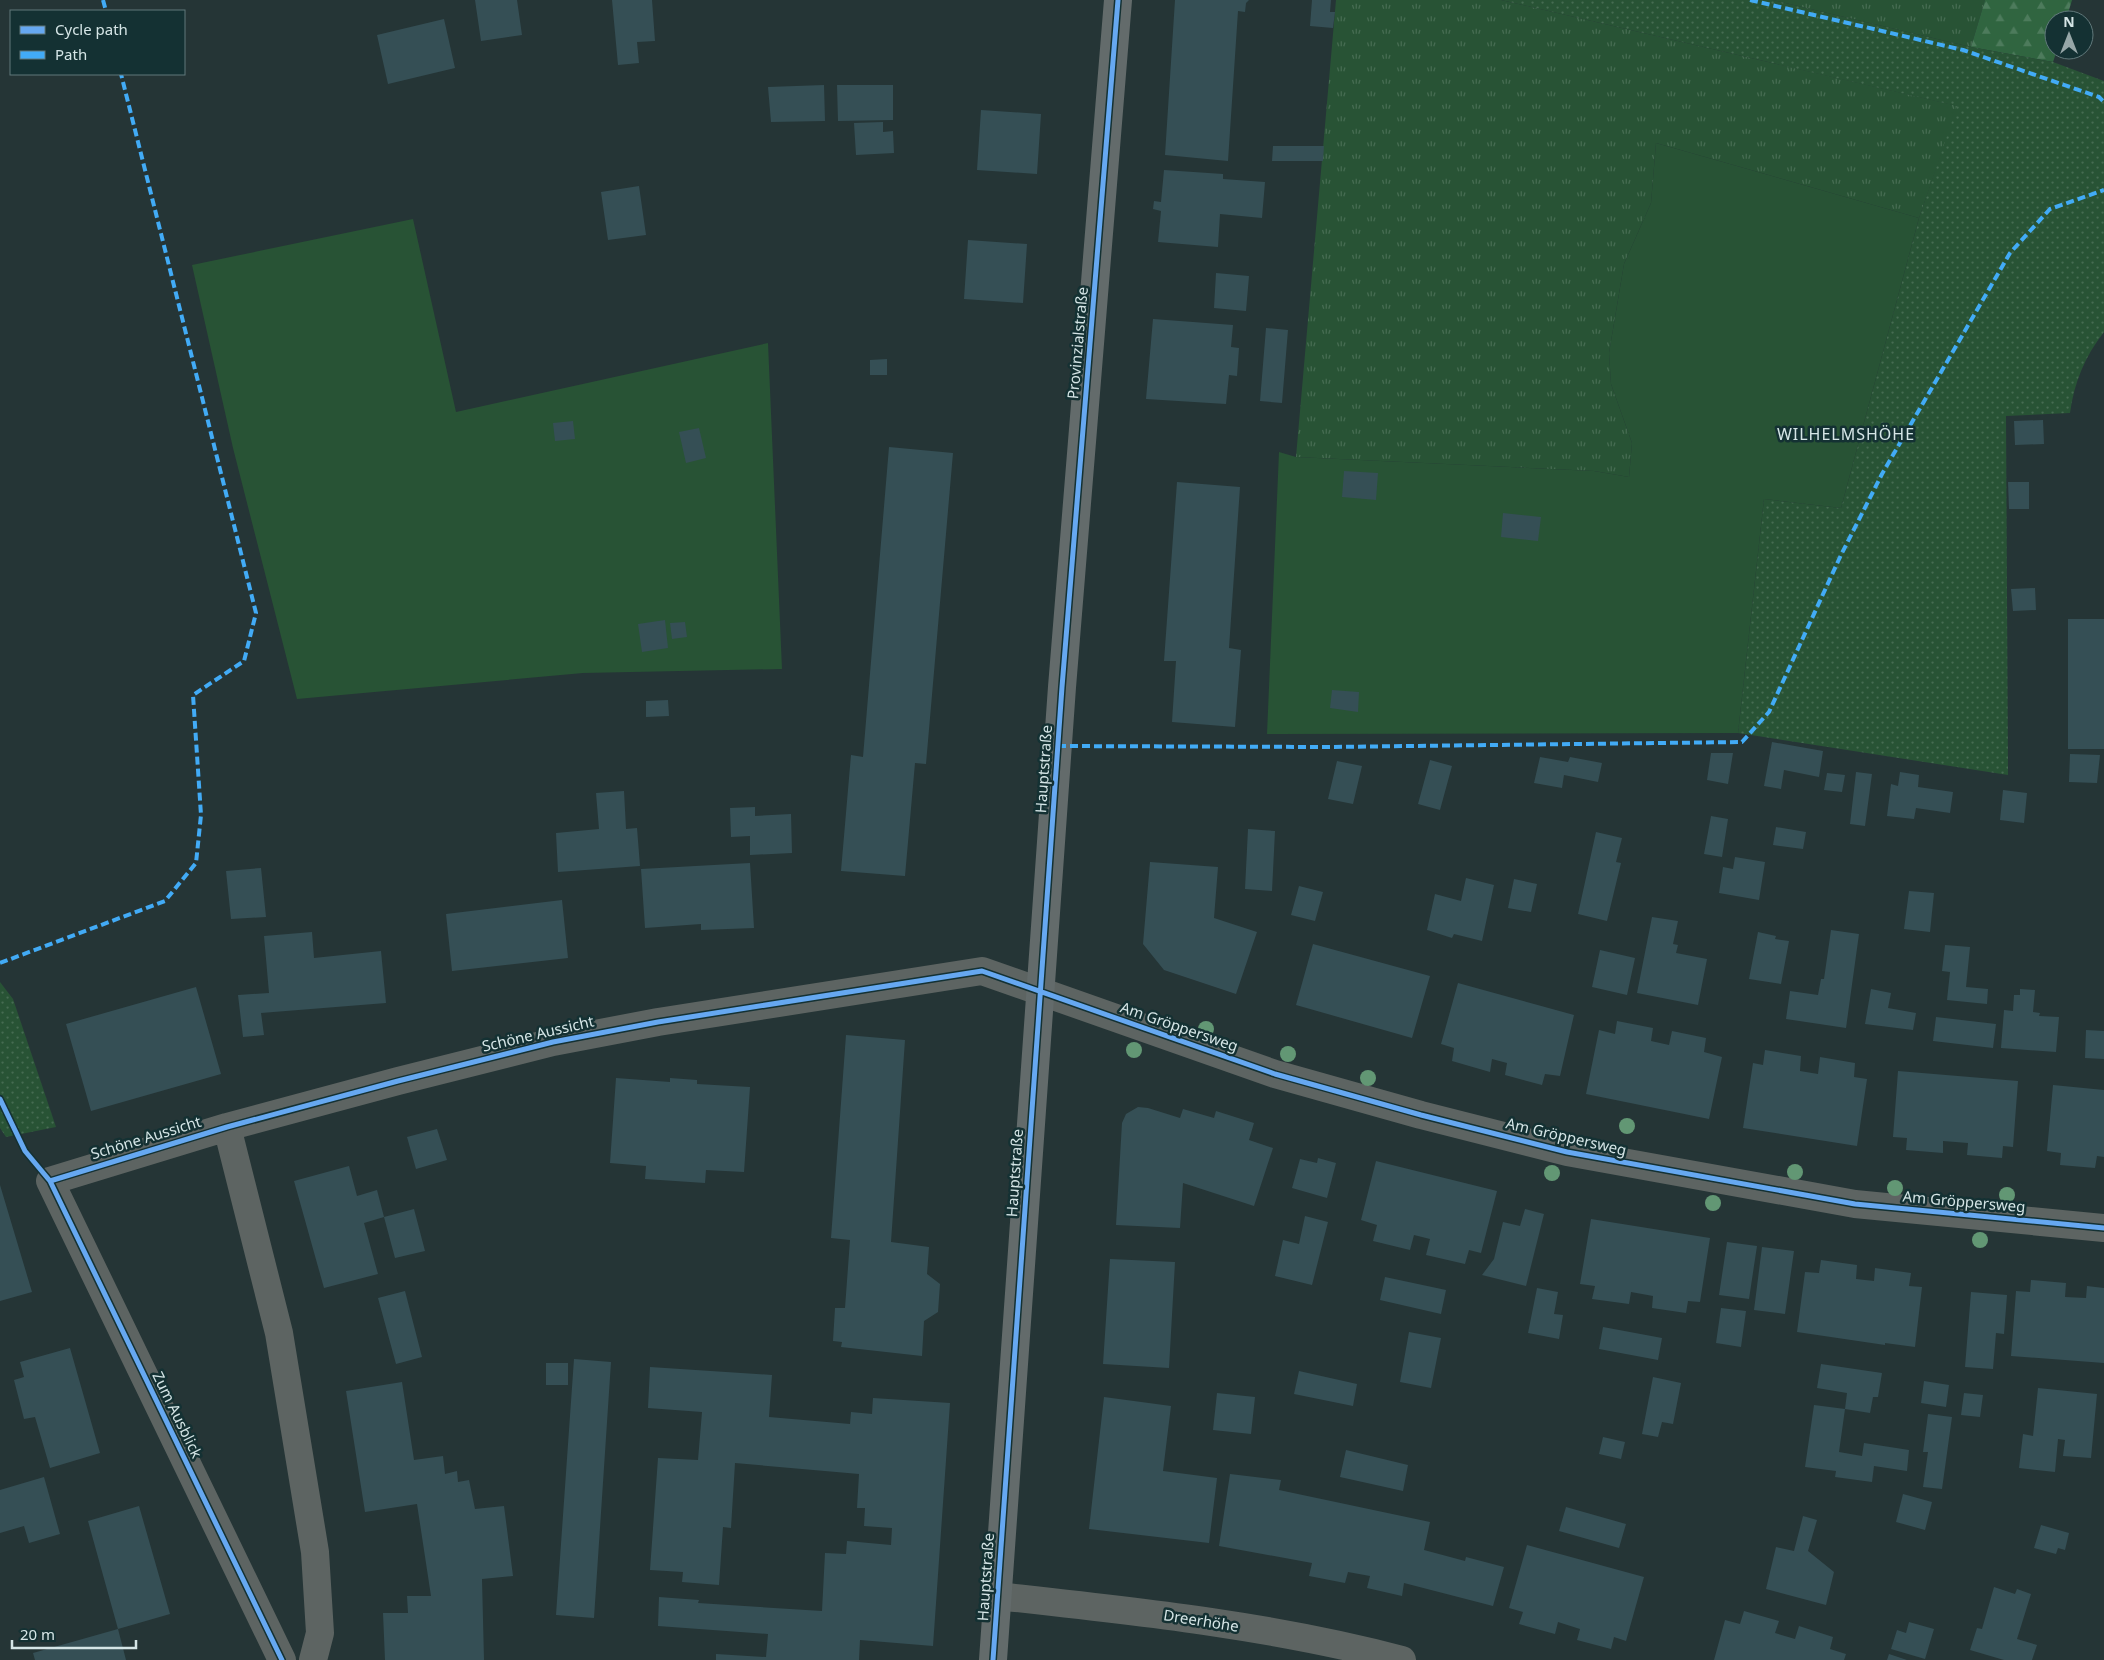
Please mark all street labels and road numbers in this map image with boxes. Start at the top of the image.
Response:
street label: Provinzialstraße [1062,286,1092,400]
street label: Hauptstraße [1030,724,1056,814]
street label: Am Gröppersweg [1118,997,1241,1056]
street label: Schöne Aussicht [480,1010,596,1056]
street label: Schöne Aussicht [88,1111,204,1163]
street label: Am Gröppersweg [1504,1112,1628,1160]
street label: Hauptstraße [1001,1128,1027,1218]
street label: Am Gröppersweg [1902,1186,2026,1216]
street label: Zum Ausblick [148,1368,207,1461]
street label: Hauptstraße [972,1532,998,1622]
street label: Dreerhöhe [1162,1604,1240,1636]

